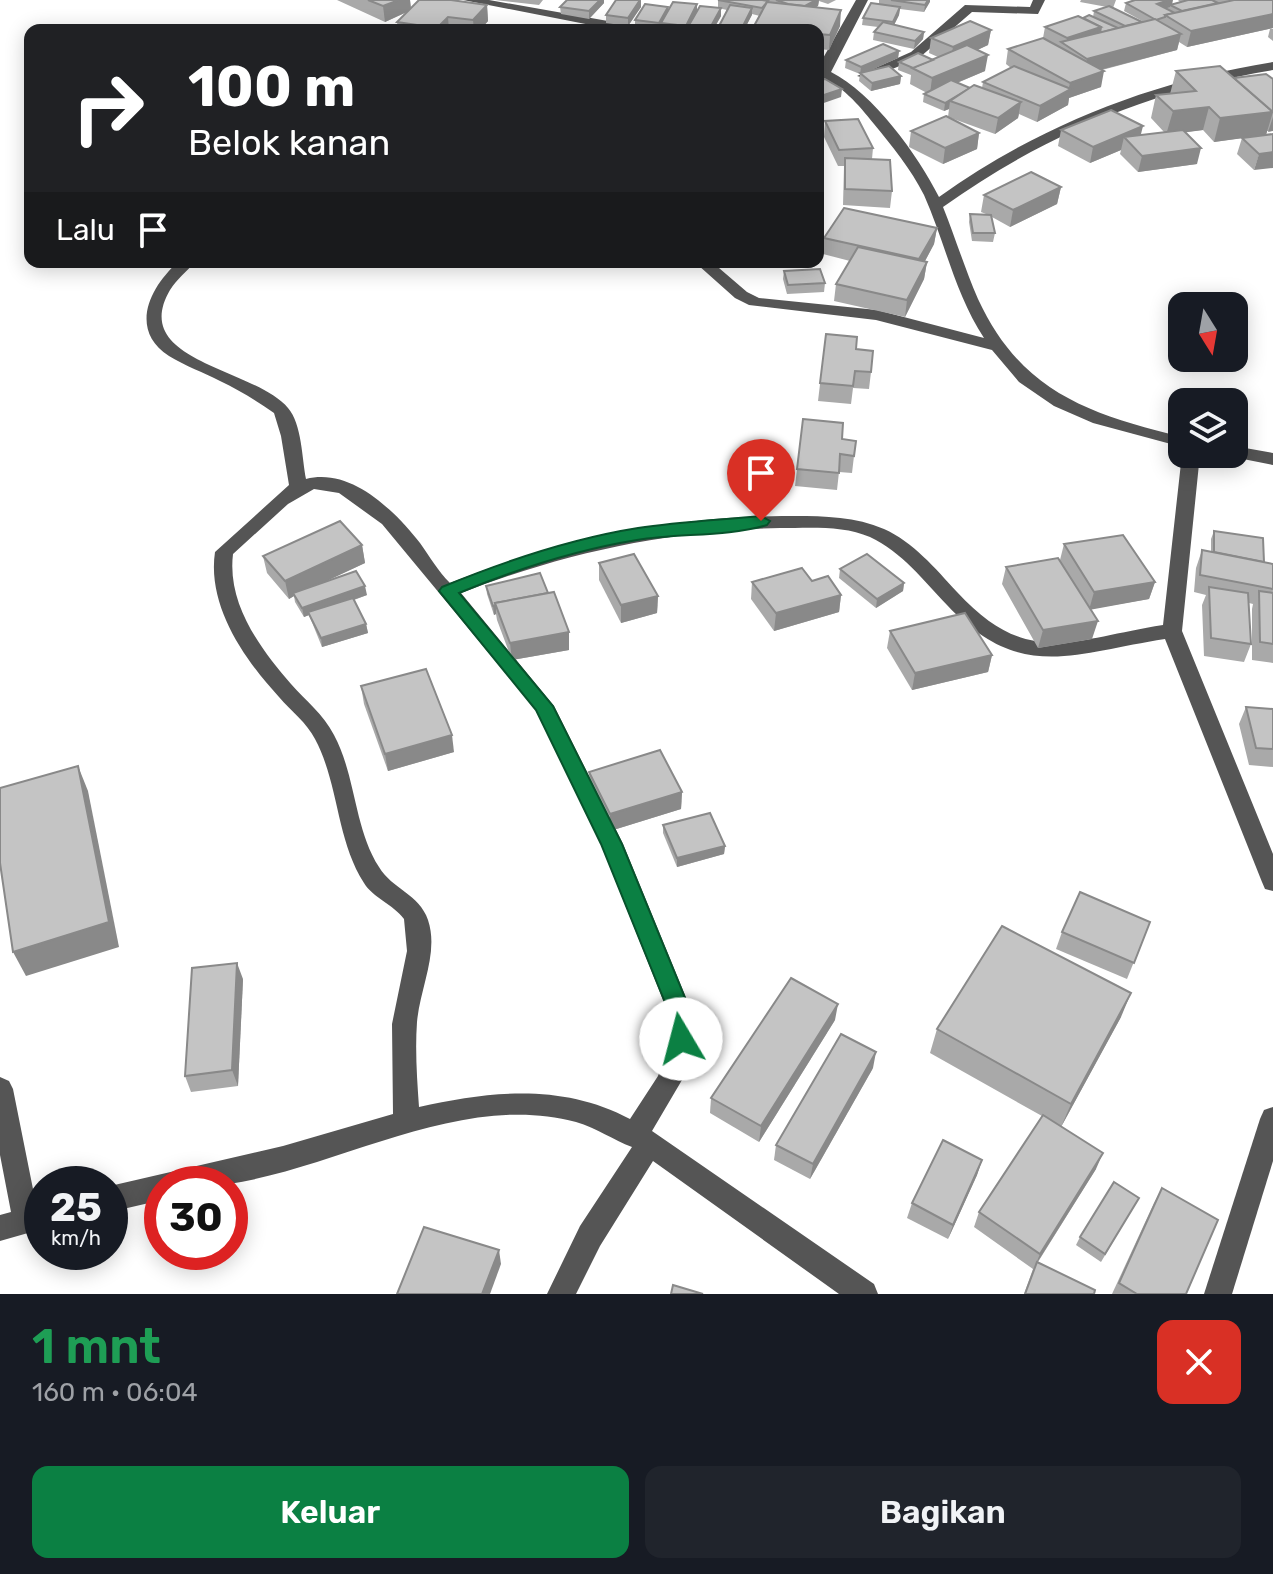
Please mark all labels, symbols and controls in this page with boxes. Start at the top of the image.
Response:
text: 100 m [188,54,355,120]
icon: right [56,56,160,160]
text: Belok kanan [188,121,390,164]
icon: arrive [131,208,175,252]
text: Lalu [56,212,115,248]
north arrow [1168,292,1248,372]
map controls [1168,292,1248,468]
button: layers [1168,388,1248,468]
pin [727,439,795,521]
icon: arrive [739,451,783,495]
position arrow [639,997,723,1081]
speed limit sign: 30 [144,1166,248,1270]
text: 25 [50,1184,102,1231]
text: km/h [51,1226,101,1250]
text: 1 mnt [32,1318,161,1375]
button: close [1157,1320,1241,1404]
text: 160 m · 06:04 [32,1377,198,1408]
button: Keluar [32,1466,629,1558]
button: Bagikan [645,1466,1241,1558]

